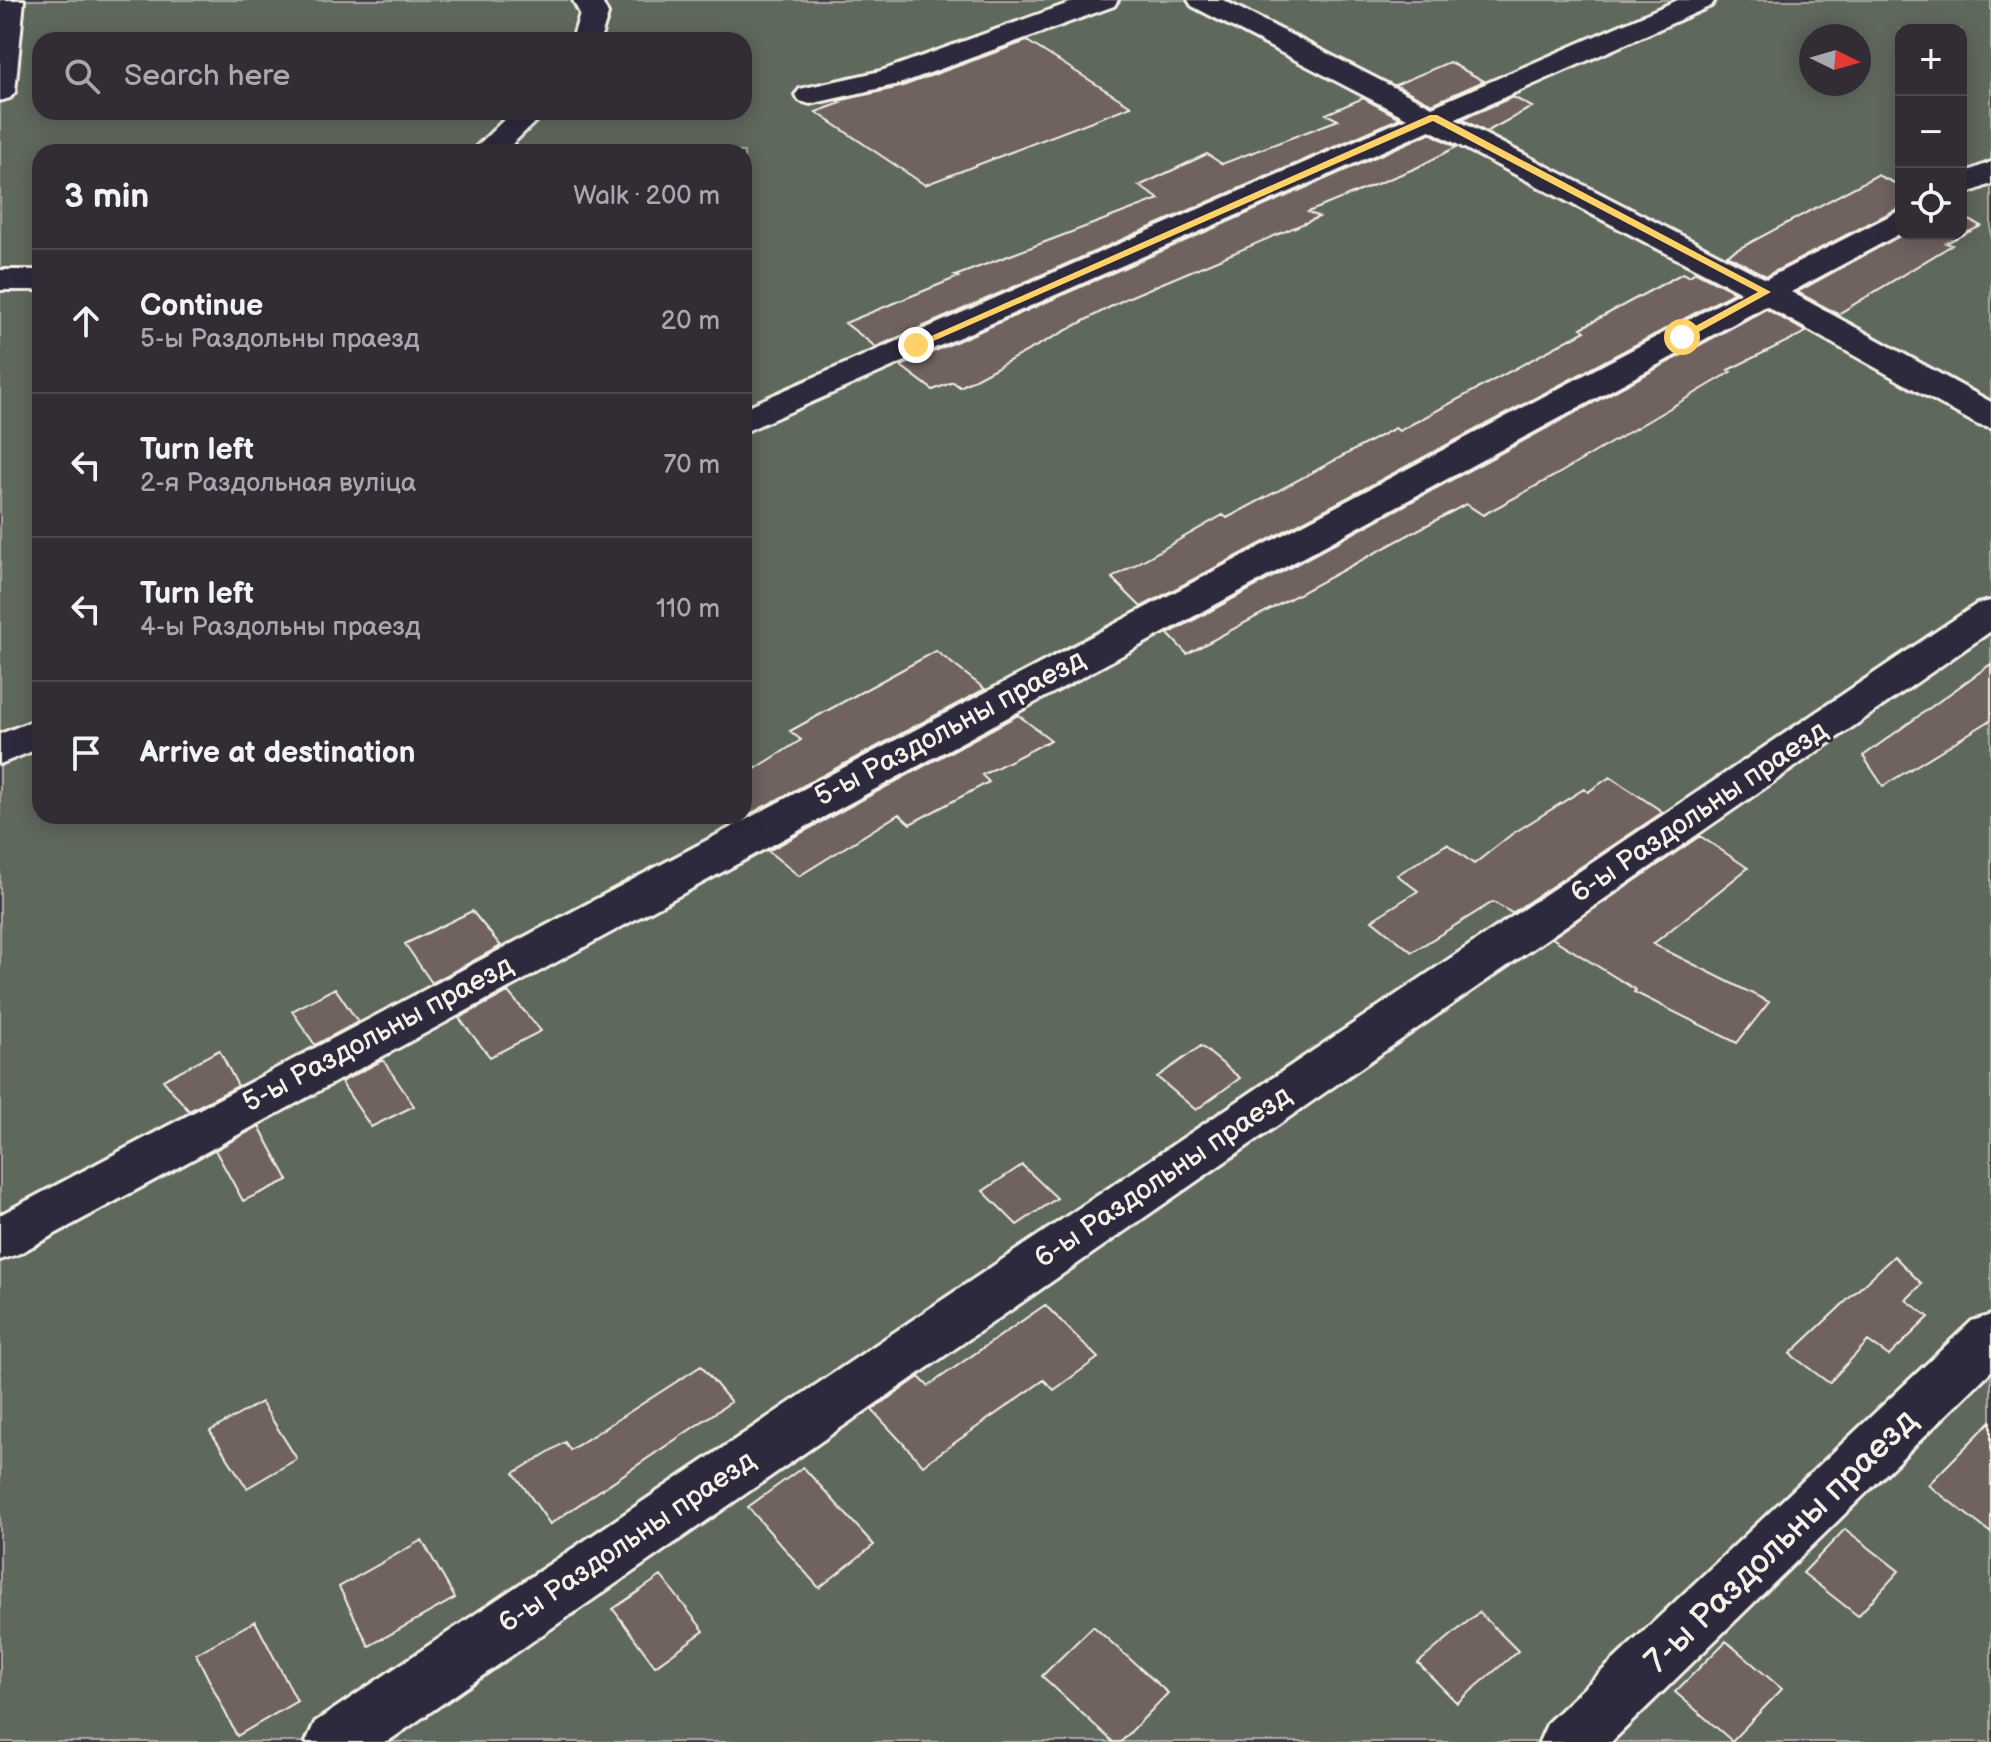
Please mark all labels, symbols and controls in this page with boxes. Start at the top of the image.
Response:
north arrow [1799,24,1871,96]
map controls [1895,24,1967,240]
button: + [1895,24,1967,96]
search box [32,32,752,120]
icon: search [60,54,104,98]
text: Search here [124,58,290,94]
button: − [1895,96,1967,168]
button: locate [1895,168,1967,240]
text: 3 min [64,176,149,217]
text: Walk · 200 m [573,181,720,212]
text: Continue [140,288,263,324]
icon: ahead [64,299,108,343]
text: 20 m [661,306,720,337]
route start [1664,319,1700,355]
text: 5-ы Раздольны праезд [140,324,420,355]
route end [898,327,934,363]
text: Turn left [140,432,254,468]
icon: left [64,443,108,487]
text: 70 m [663,450,720,481]
text: 2-я Раздольная вуліца [140,468,416,499]
text: Turn left [140,576,254,612]
icon: left [64,587,108,631]
text: 110 m [656,594,720,625]
text: 4-ы Раздольны праезд [140,612,420,643]
street label: 5-ы Раздольны праезд [809,643,1091,813]
street label: 6-ы Раздольны праезд [1565,714,1833,910]
icon: arrive [64,731,108,775]
text: Arrive at destination [140,735,416,771]
street label: 5-ы Раздольны праезд [237,949,519,1119]
street label: 6-ы Раздольны праезд [1029,1079,1297,1275]
street label: 7-ы Раздольны праезд [1636,1400,1926,1682]
street label: 6-ы Раздольны праезд [493,1444,761,1640]

